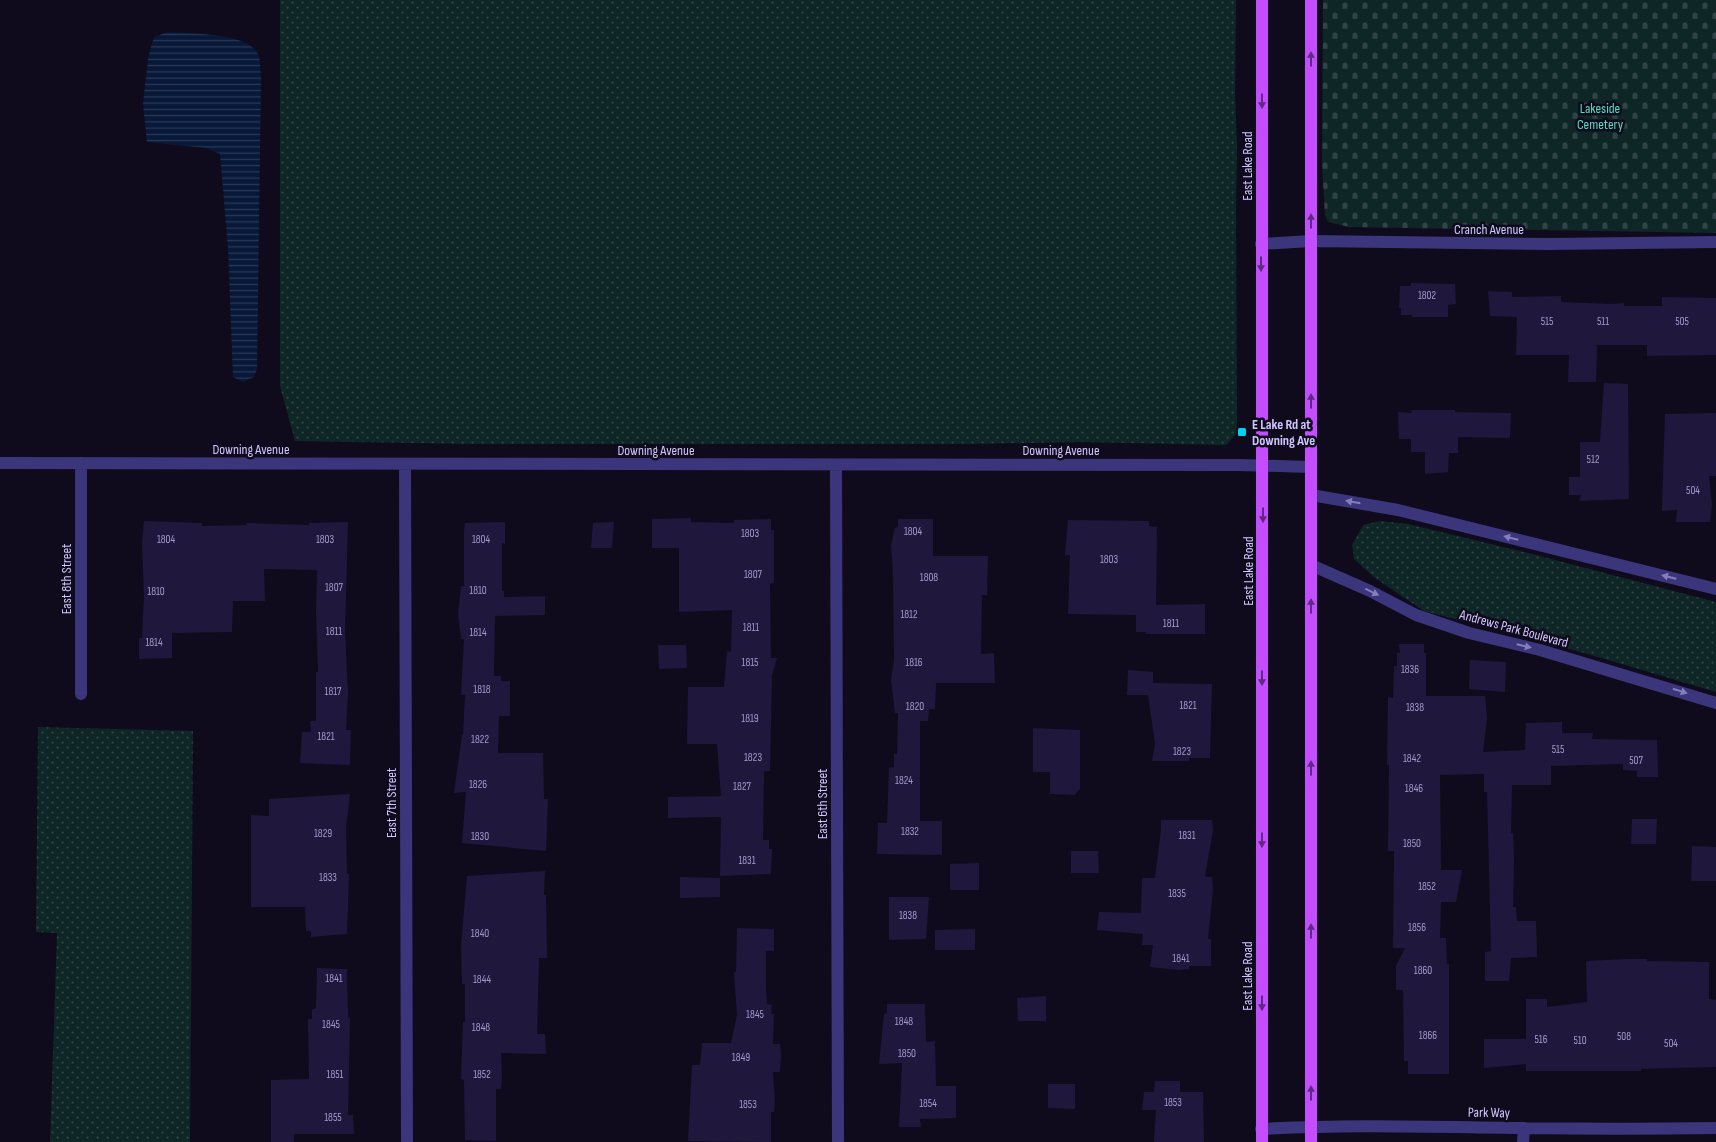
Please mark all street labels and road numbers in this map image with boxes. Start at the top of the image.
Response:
street label: East Lake Road [1239,131,1256,201]
street label: Cranch Avenue [1454,221,1524,238]
street label: Downing Avenue [212,441,290,458]
street label: Downing Avenue [617,442,695,459]
street label: Downing Avenue [1022,442,1100,459]
street label: East Lake Road [1240,536,1257,606]
street label: East 8th Street [58,544,75,614]
street label: Andrews Park Boulevard [1457,606,1570,651]
street label: East 7th Street [383,768,400,838]
street label: East 6th Street [814,769,831,839]
street label: East Lake Road [1239,941,1256,1011]
street label: Park Way [1468,1104,1511,1121]

